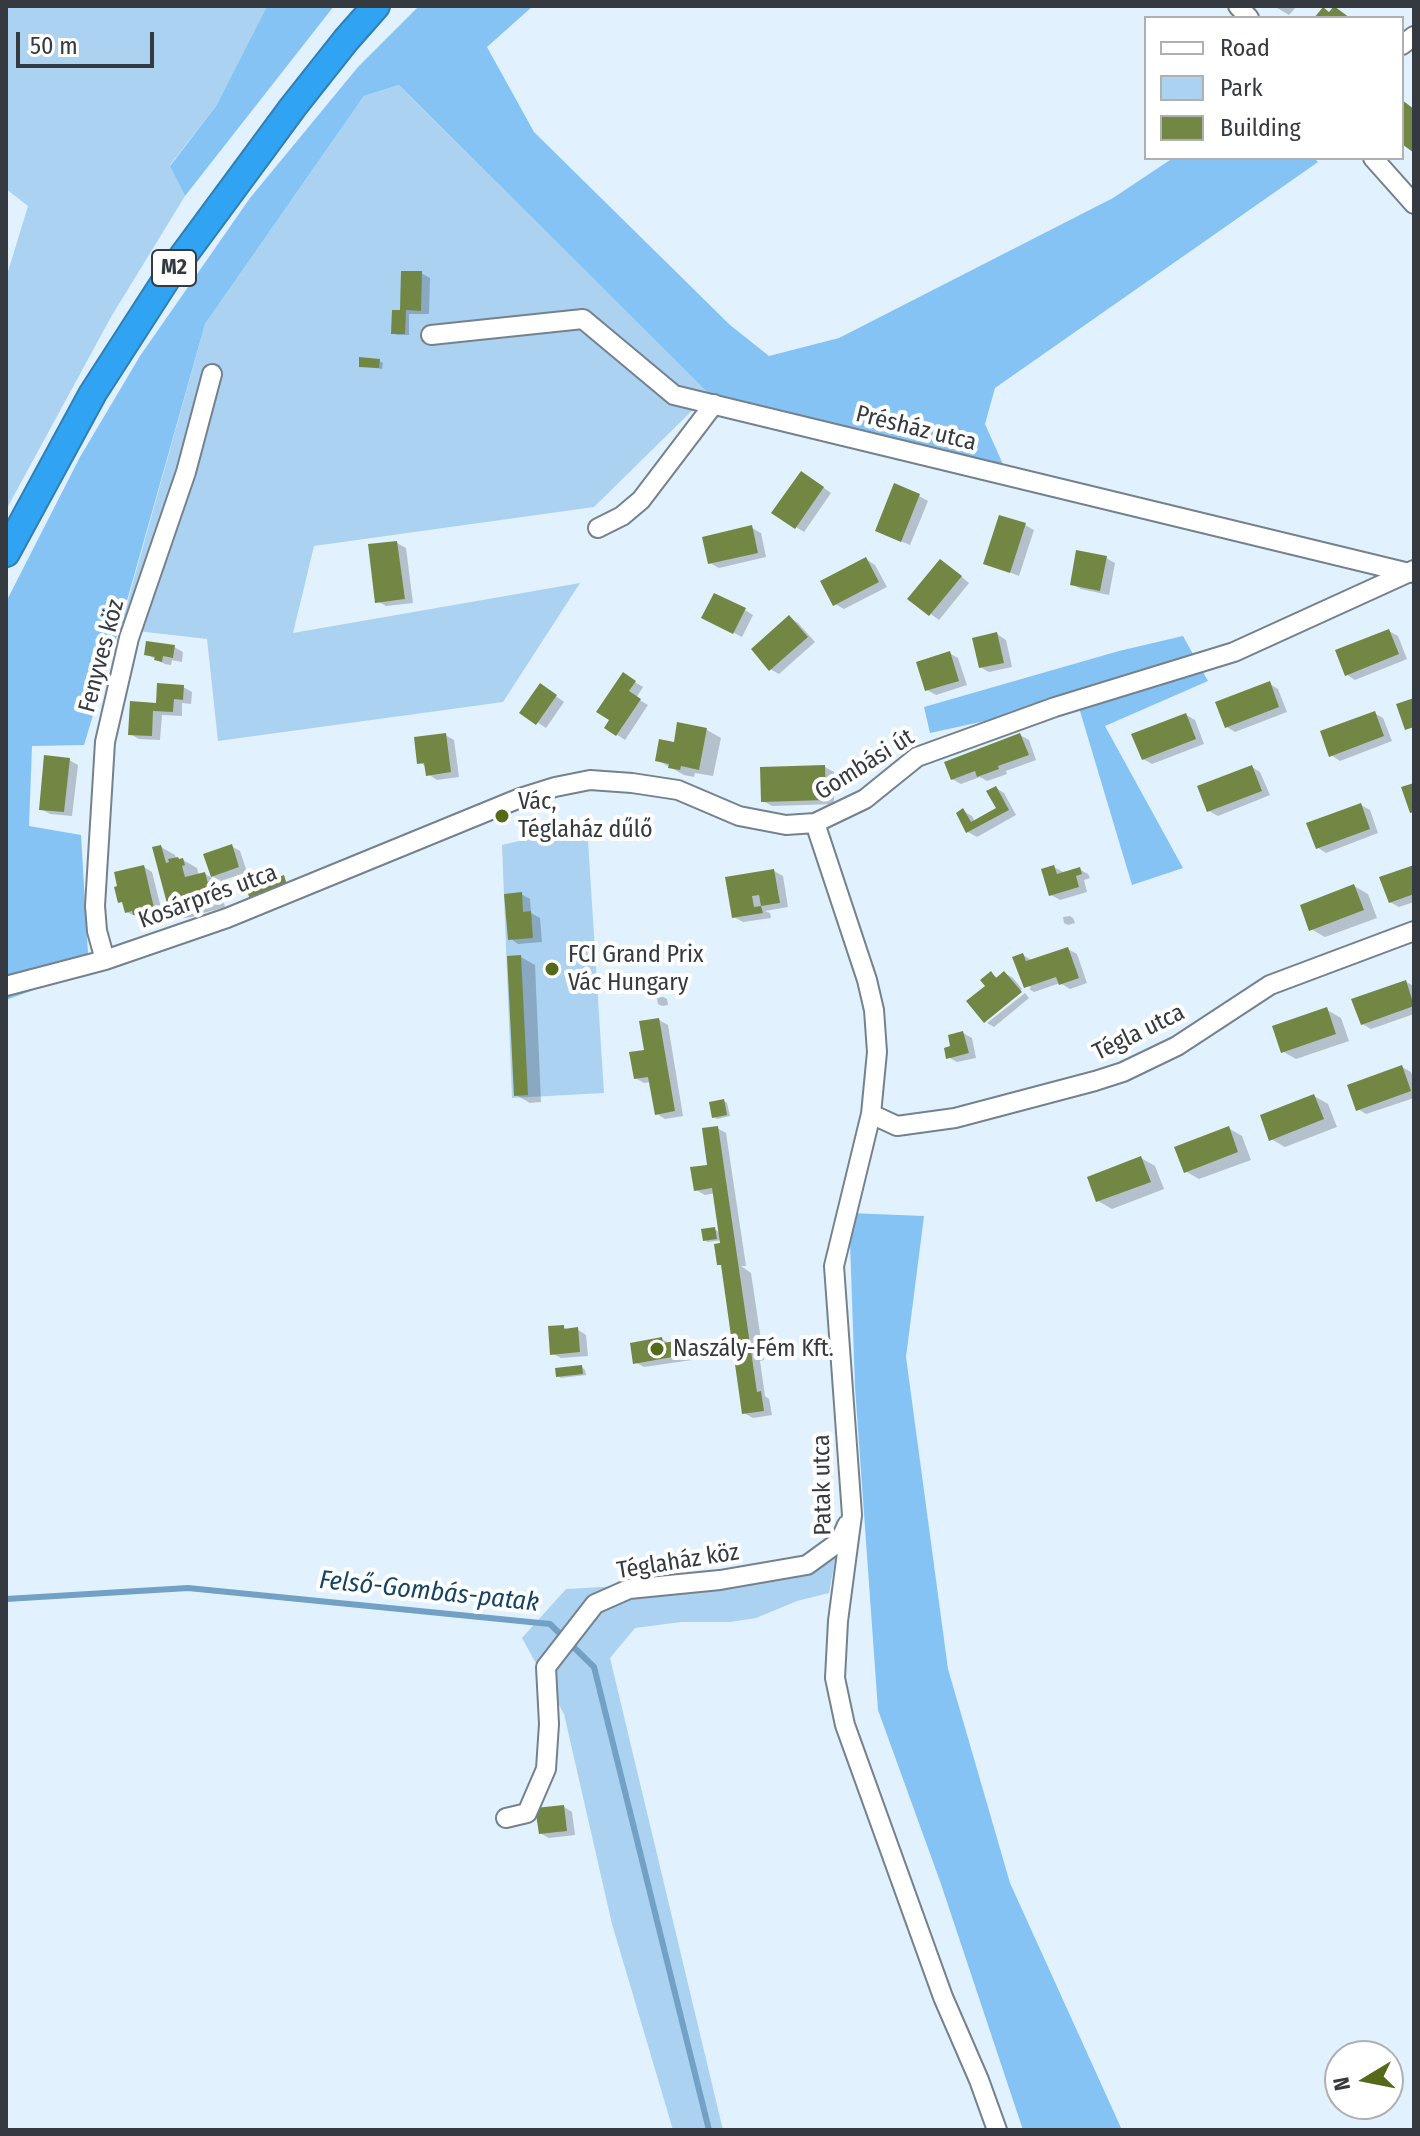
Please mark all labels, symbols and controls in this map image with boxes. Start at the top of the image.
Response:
scale bar [20,16,158,66]
legend [1144,16,1404,160]
text: 50 m [30,32,78,60]
text: Road [1220,34,1270,62]
text: Park [1220,74,1263,102]
text: Building [1220,114,1301,142]
road number: M2 [152,250,196,286]
street label: Présház utca [853,400,979,458]
street label: Fenyves köz [73,596,131,716]
street label: Gombási út [810,723,920,807]
place label: Vác, Téglaház dűlő [518,788,653,844]
marker: Vác, Téglaház dűlő [493,807,511,825]
street label: Kosárprés utca [135,859,281,935]
place label: FCI Grand Prix Vác Hungary [568,941,704,997]
marker: FCI Grand Prix Vác Hungary [543,960,561,978]
street label: Tégla utca [1088,998,1190,1068]
place label: Naszály-Fém Kft. [673,1335,834,1363]
marker: Naszály-Fém Kft. [648,1340,666,1358]
street label: Patak utca [808,1434,838,1536]
street label: Téglaház köz [615,1538,741,1586]
water label: Felső-Gombás-patak [318,1565,540,1619]
north arrow [1324,2040,1404,2120]
text: N [1327,2075,1356,2093]

